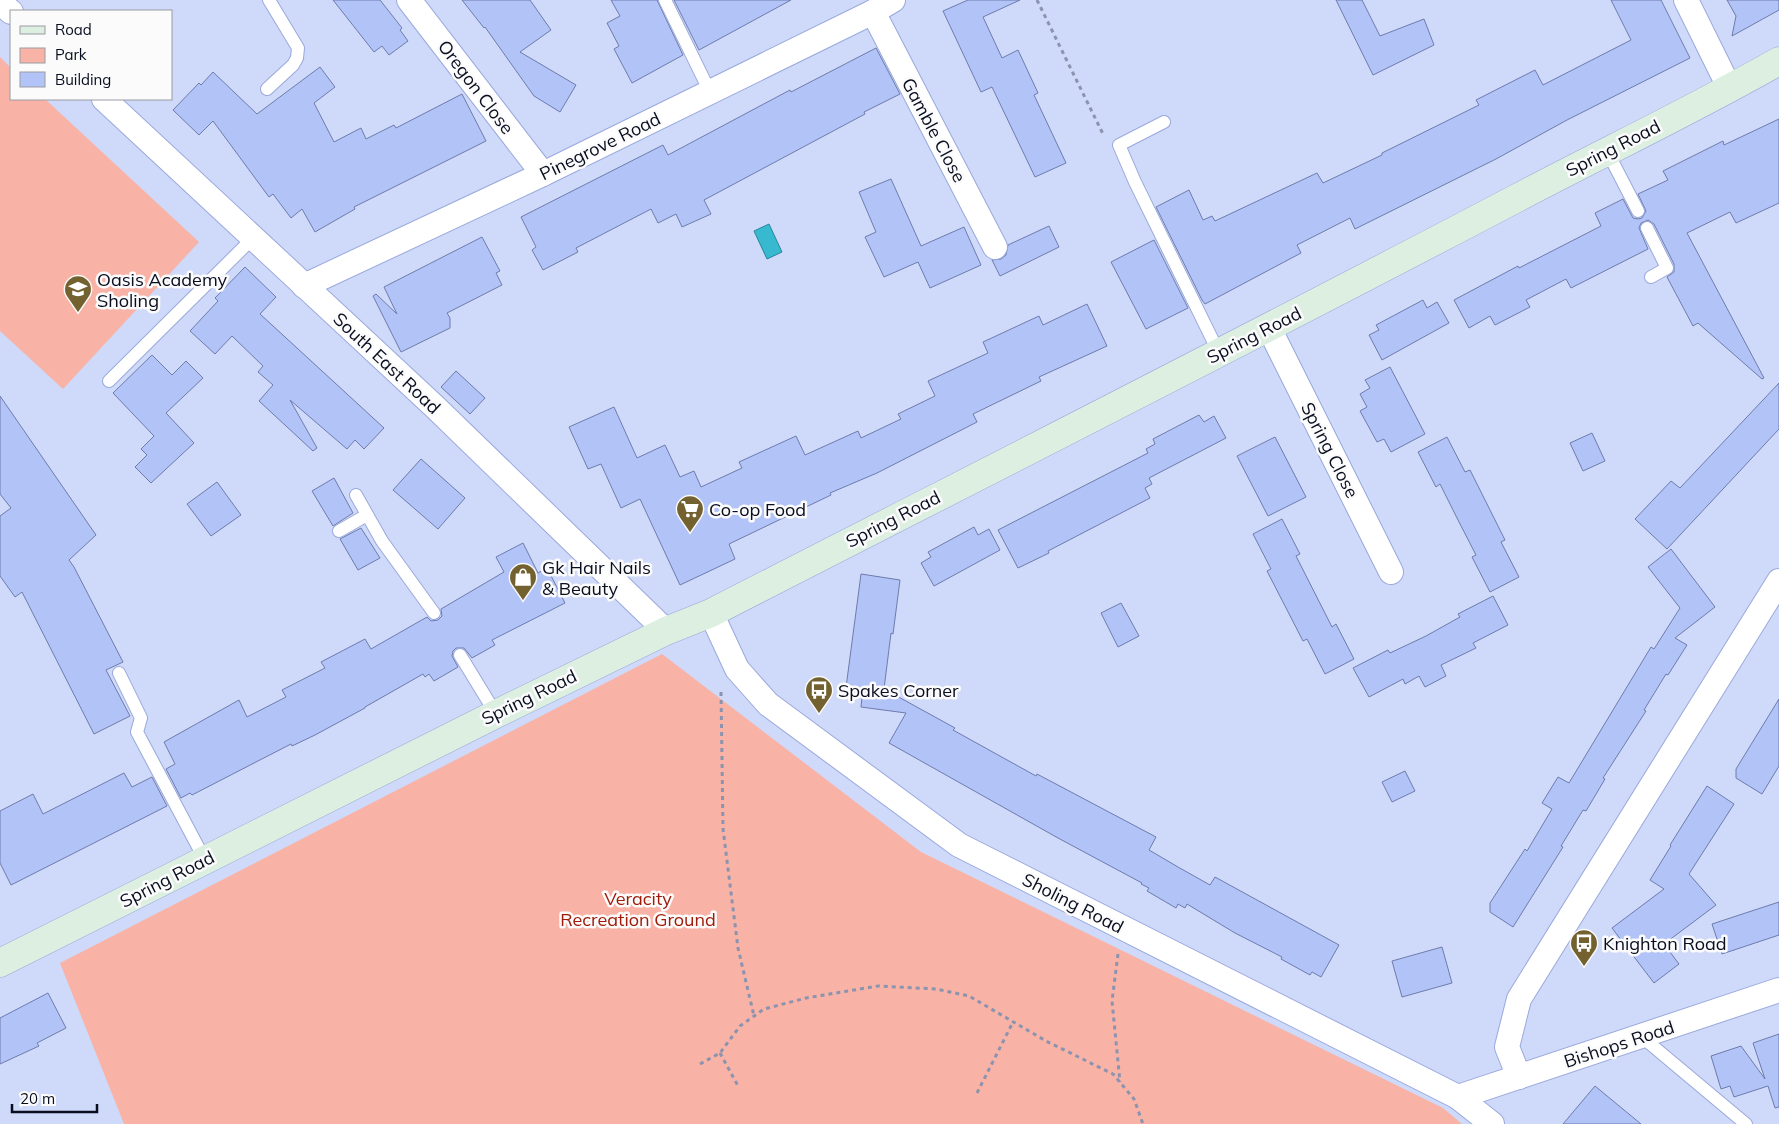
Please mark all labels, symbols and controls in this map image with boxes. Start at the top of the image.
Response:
legend [10,10,172,100]
text: Road [55,20,92,39]
street label: Oregon Close [433,35,519,139]
text: Park [55,45,87,64]
text: Building [55,70,111,89]
street label: Gamble Close [897,74,971,186]
street label: Pinegrove Road [536,107,664,185]
street label: Spring Road [1562,114,1664,182]
place label: Oasis Academy Sholing [97,268,228,312]
school or university icon: Oasis Academy Sholing [63,274,93,313]
street label: Spring Road [1203,301,1305,369]
street label: South East Road [328,307,446,419]
street label: Spring Close [1296,398,1364,502]
street label: Spring Road [842,485,944,553]
supermarket icon: Co-op Food [675,494,705,533]
place label: Co-op Food [709,498,806,521]
place label: Gk Hair Nails & Beauty [542,556,651,600]
shop icon: Gk Hair Nails & Beauty [508,562,538,601]
street label: Spring Road [478,664,580,730]
bus stop icon: Spakes Corner [804,675,834,714]
place label: Spakes Corner [838,679,959,702]
street label: Spring Road [116,845,218,913]
street label: Sholing Road [1018,868,1128,938]
park label: Veracity Recreation Ground [560,887,716,931]
bus stop icon: Knighton Road [1569,928,1599,967]
place label: Knighton Road [1603,932,1727,955]
street label: Bishops Road [1561,1015,1677,1073]
scale bar [12,1082,98,1114]
text: 20 m [20,1089,55,1108]

